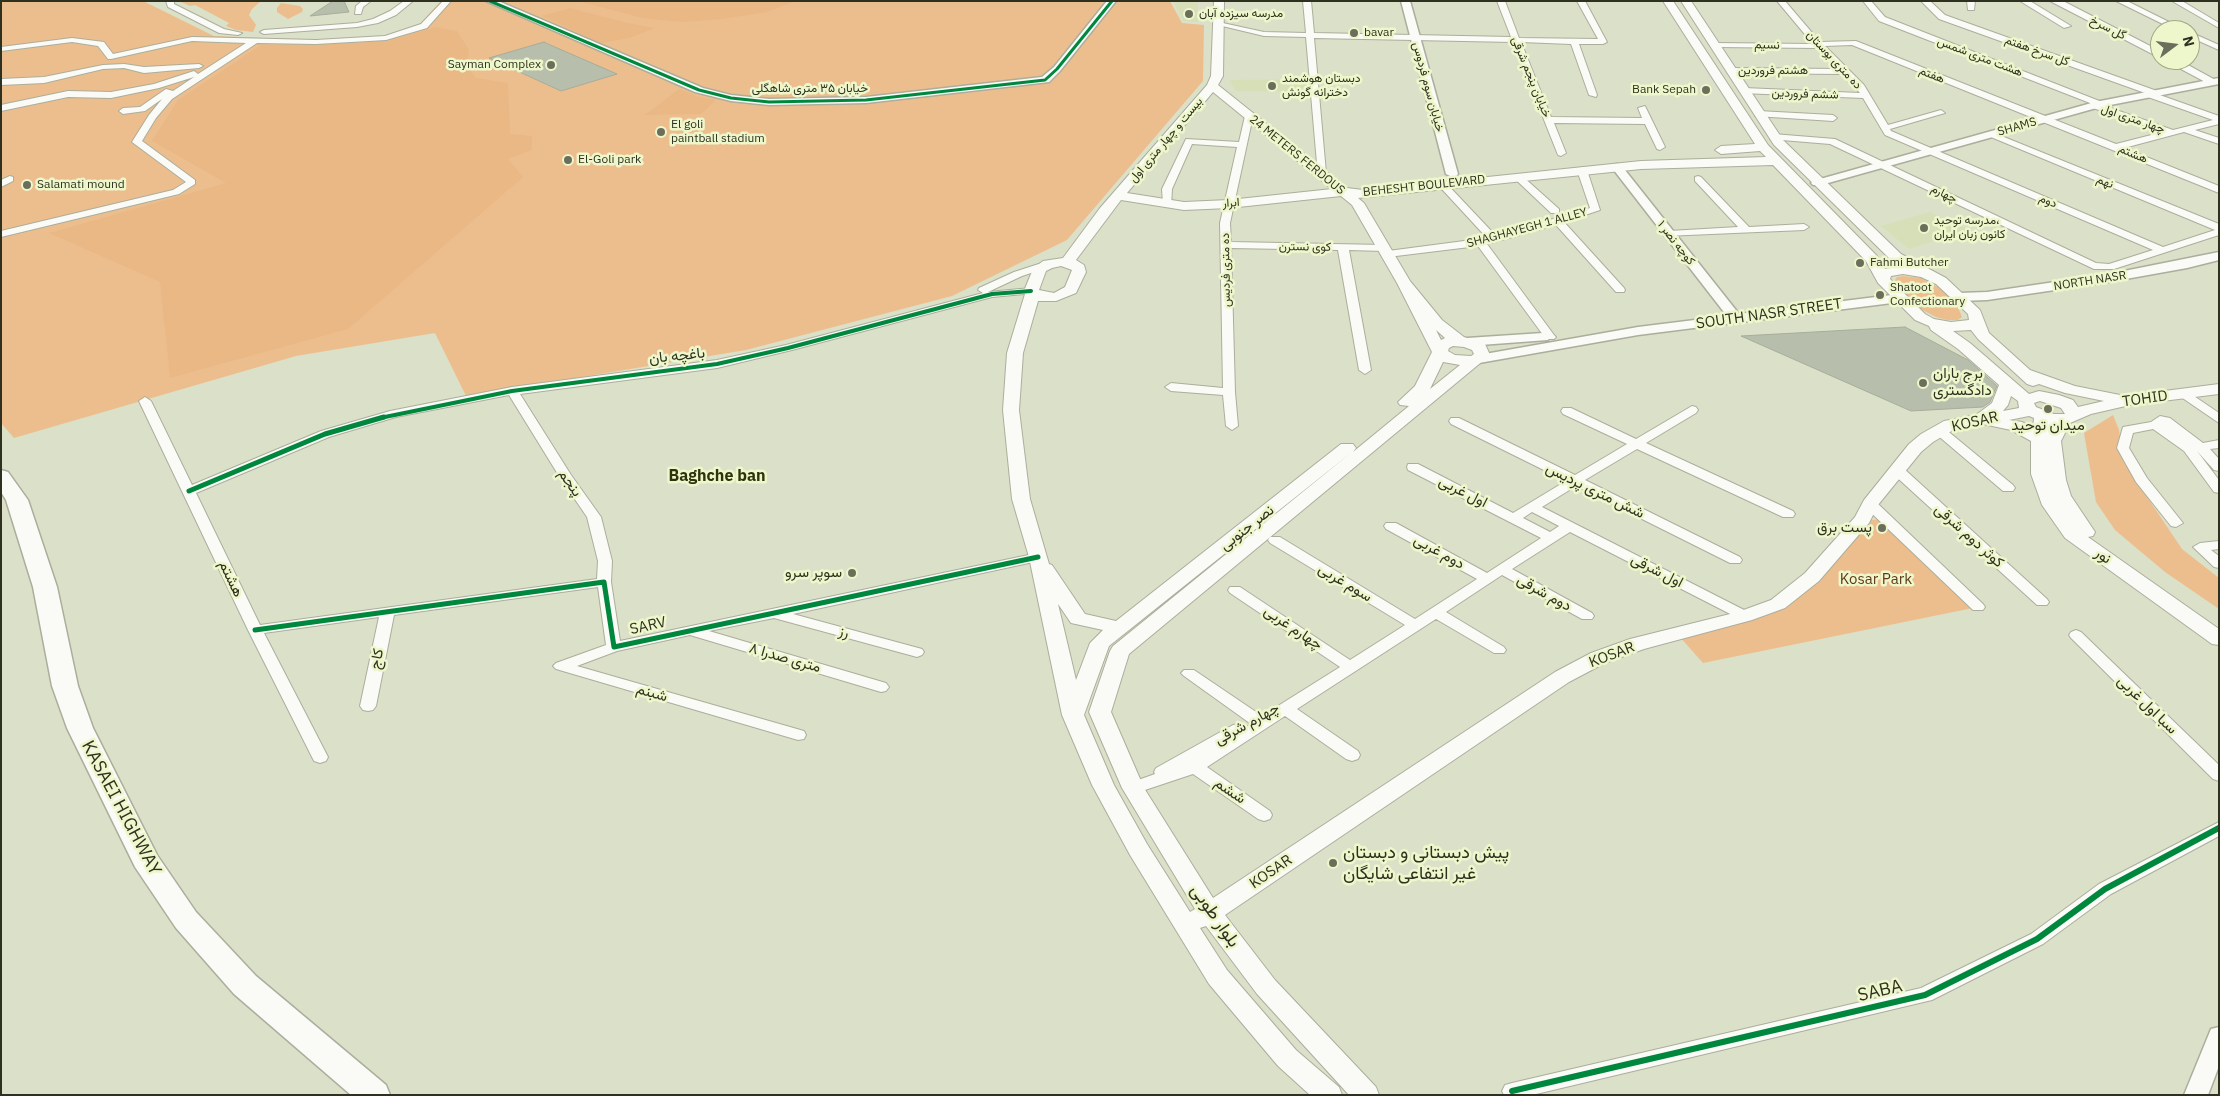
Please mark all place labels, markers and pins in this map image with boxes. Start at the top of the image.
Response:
place label: مدرسه سیزده آبان [1199,7,1283,21]
marker: مدرسه سیزده آبان [1183,8,1195,20]
place label: bavar [1364,26,1394,40]
marker: bavar [1348,27,1360,39]
place label: Sayman Complex [448,58,541,72]
marker: Sayman Complex [545,59,557,71]
place label: دبستان هوشمند دخترانه گونش [1282,72,1361,100]
marker: دبستان هوشمند دخترانه گونش [1266,80,1278,92]
place label: Bank Sepah [1632,83,1696,97]
marker: Bank Sepah [1700,84,1712,96]
place label: El goli paintball stadium [671,118,765,146]
marker: El goli paintball stadium [655,126,667,138]
place label: El-Goli park [578,153,641,167]
marker: El-Goli park [562,154,574,166]
place label: Salamati mound [37,178,125,192]
marker: Salamati mound [21,179,33,191]
place label: مدرسه توحید، کانون زبان ایران [1934,214,2005,242]
marker: مدرسه توحید، کانون زبان ایران [1918,222,1930,234]
place label: Fahmi Butcher [1870,256,1948,270]
marker: Fahmi Butcher [1854,257,1866,269]
place label: Shatoot Confectionary [1890,281,1965,309]
marker: Shatoot Confectionary [1874,289,1886,301]
place label: برج باران دادگستری [1933,365,1992,400]
marker: برج باران دادگستری [1917,377,1929,389]
marker: میدان توحید [2042,403,2054,415]
place label: میدان توحید [2011,417,2085,435]
place label: پست برق [1817,519,1872,537]
marker: پست برق [1876,522,1888,534]
place label: سوپر سرو [785,564,842,582]
marker: سوپر سرو [846,567,858,579]
place label: پیش دبستانی و دبستان غیر انتفاعی شایگان [1343,842,1509,884]
marker: پیش دبستانی و دبستان غیر انتفاعی شایگان [1327,857,1339,869]

